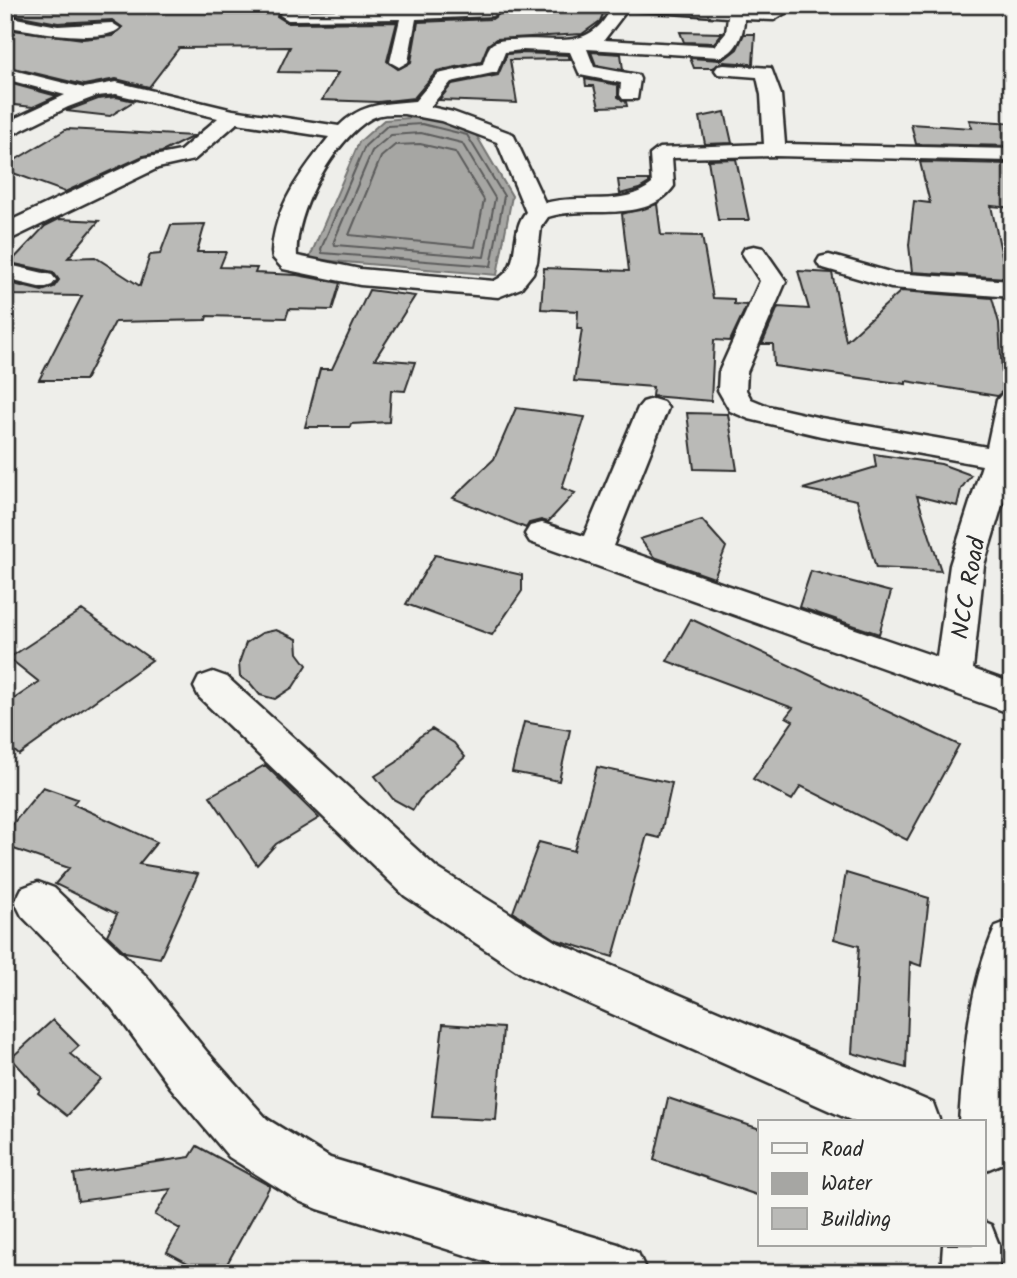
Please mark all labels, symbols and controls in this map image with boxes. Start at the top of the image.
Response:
street label: NCC Road [941,533,998,642]
legend [758,1120,986,1246]
text: Road [821,1134,864,1167]
text: Water [821,1168,873,1201]
text: Building [821,1204,891,1237]

